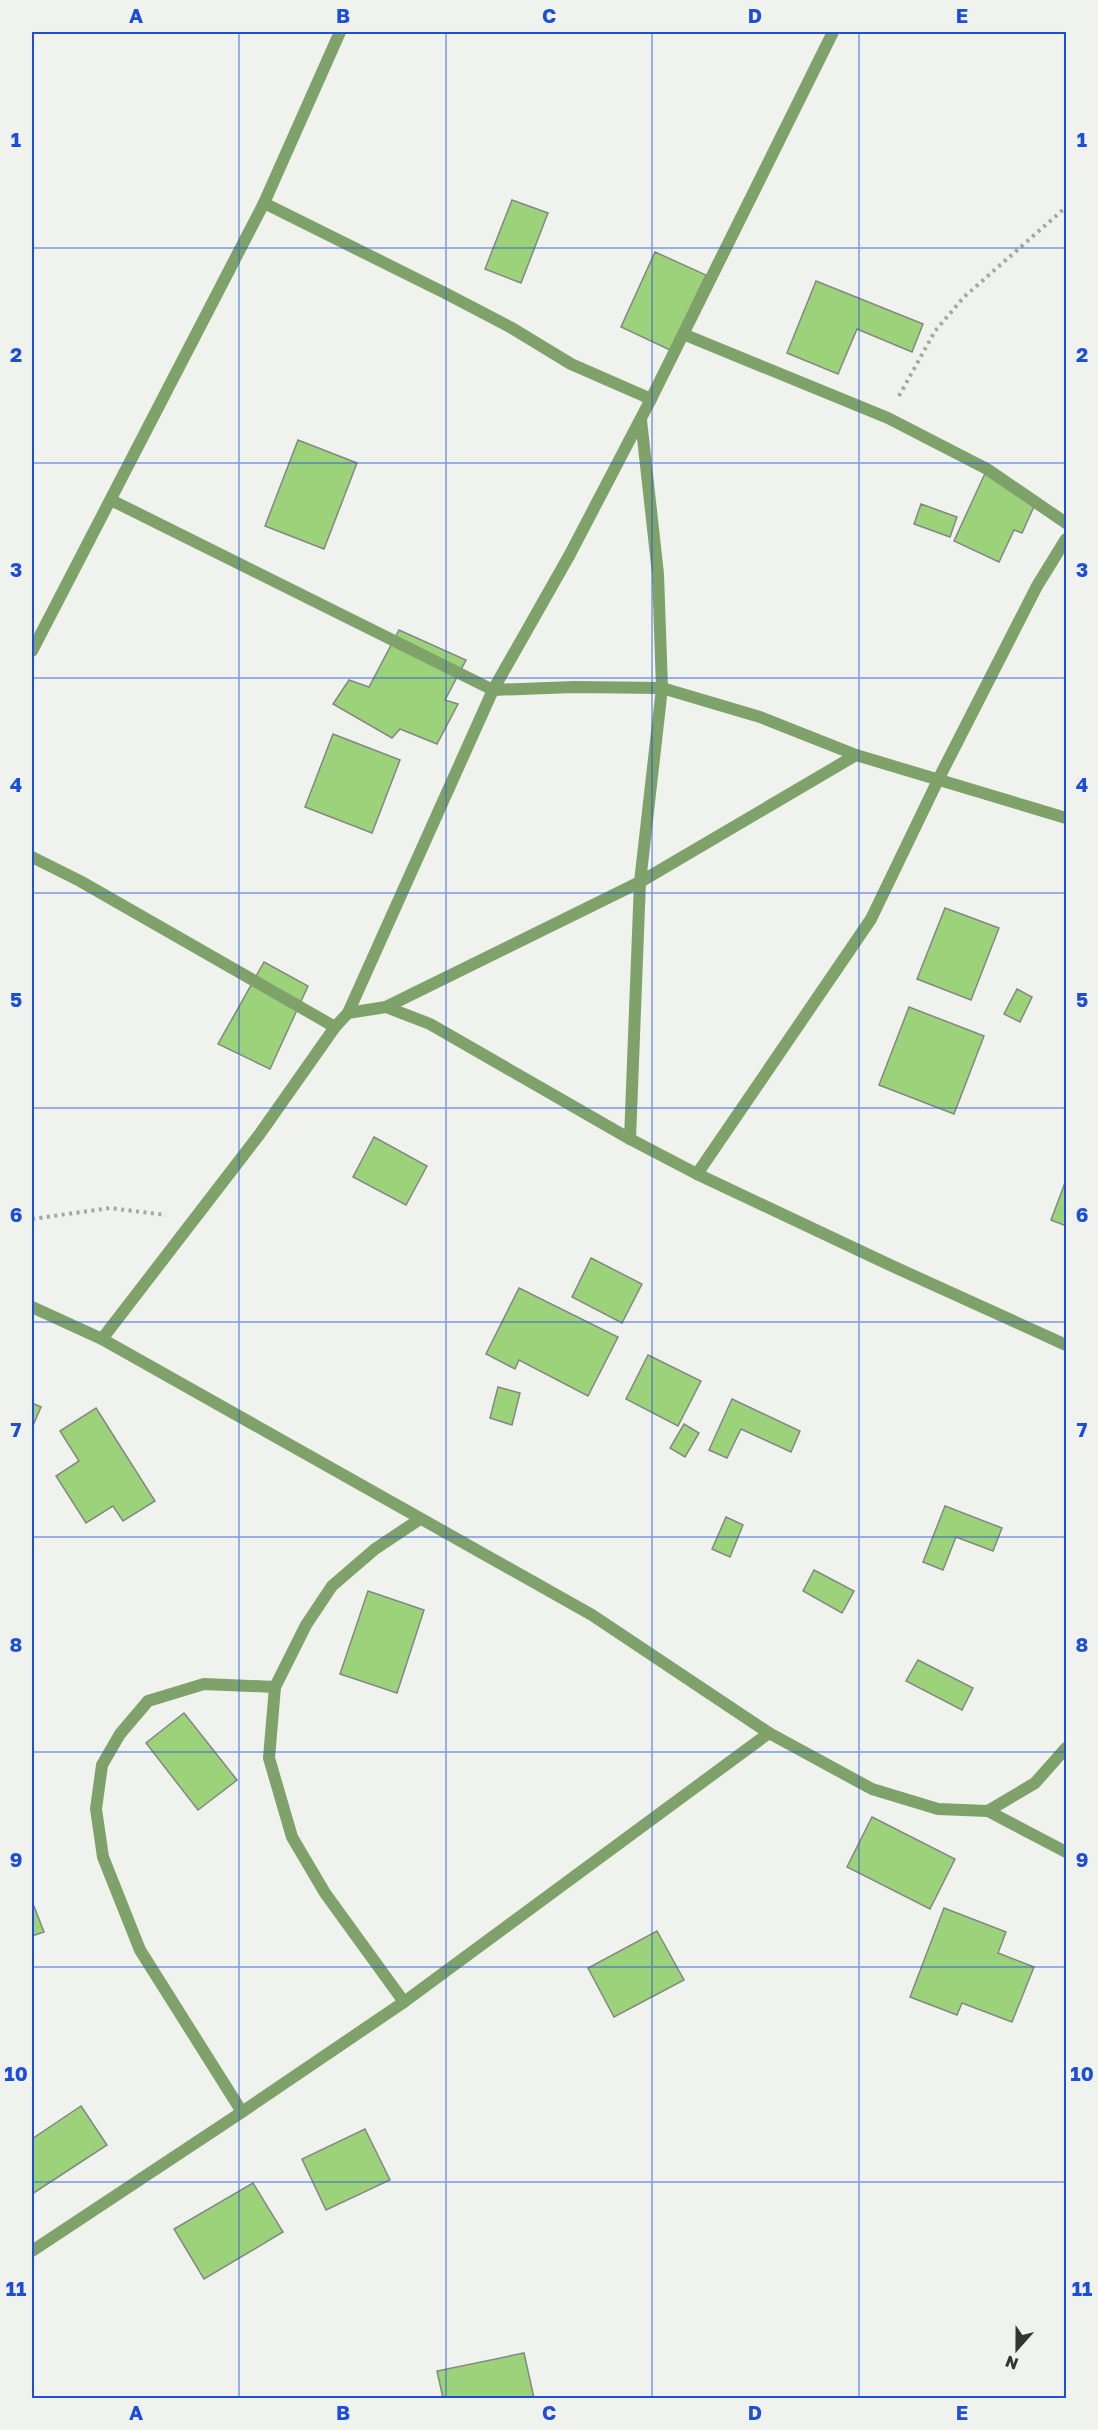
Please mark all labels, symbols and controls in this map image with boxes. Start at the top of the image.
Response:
text: A [129,3,143,27]
text: B [336,3,350,27]
text: C [542,3,556,27]
text: D [748,3,762,27]
text: E [956,3,968,27]
text: 1 [11,127,21,151]
text: 1 [1077,127,1087,151]
text: 2 [10,342,22,366]
text: 2 [1076,342,1088,366]
text: 3 [10,557,22,581]
text: 3 [1076,557,1088,581]
text: 4 [10,772,22,796]
text: 4 [1076,772,1088,796]
text: 5 [10,987,22,1011]
text: 5 [1076,987,1088,1011]
text: 6 [10,1202,22,1226]
text: 6 [1076,1202,1088,1226]
text: 7 [11,1417,22,1441]
text: 7 [1077,1417,1088,1441]
text: 8 [10,1632,22,1656]
text: 8 [1076,1632,1088,1656]
text: 9 [10,1847,22,1871]
text: 9 [1076,1847,1088,1871]
text: 10 [4,2061,28,2085]
text: 10 [1070,2061,1094,2085]
text: 11 [6,2276,26,2300]
text: 11 [1072,2276,1092,2300]
north arrow [987,2319,1047,2379]
text: N [1002,2351,1021,2375]
text: A [129,2400,143,2424]
text: B [336,2400,350,2424]
text: C [542,2400,556,2424]
text: D [748,2400,762,2424]
text: E [956,2400,968,2424]

